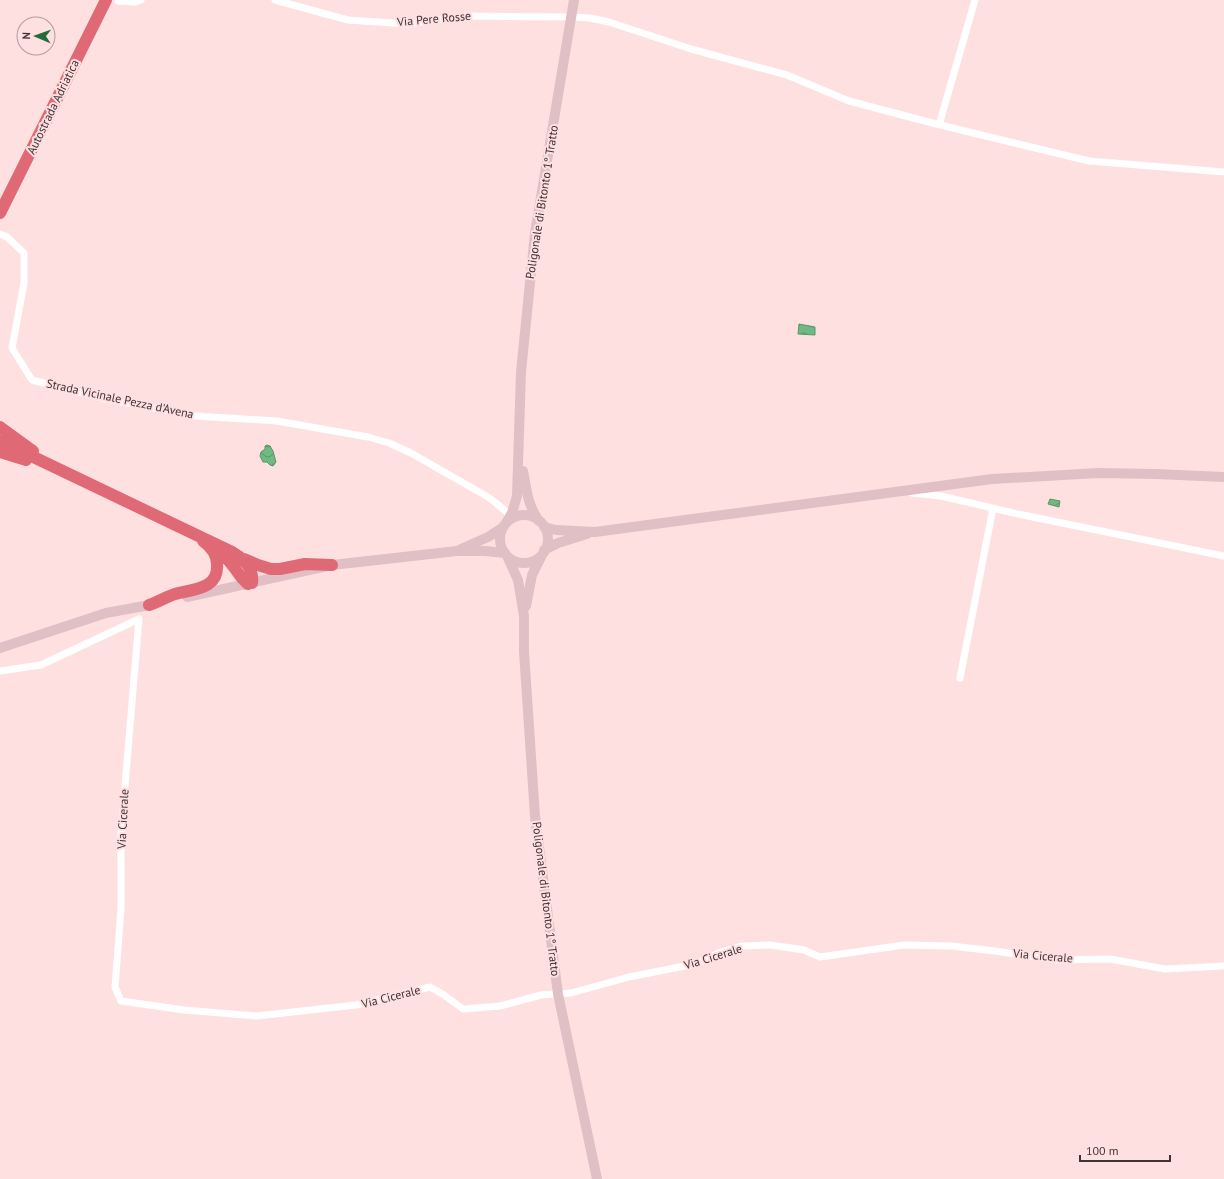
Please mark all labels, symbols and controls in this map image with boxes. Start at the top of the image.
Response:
street label: Via Pere Rosse [395,8,472,29]
north arrow [16,16,56,56]
text: N [19,32,33,40]
street label: Autostrada Adriatica [23,57,82,157]
street label: Poligonale di Bitonto 1° Tratto [522,124,561,280]
street label: Strada Vicinale Pezza d'Avena [45,376,195,421]
street label: Via Cicerale [113,789,132,850]
street label: Poligonale di Bitonto 1° Tratto [530,821,563,977]
street label: Via Cicerale [681,941,744,973]
street label: Via Cicerale [1011,945,1074,966]
street label: Via Cicerale [359,982,422,1011]
scale bar [1080,1137,1170,1163]
text: 100 m [1086,1143,1119,1158]

